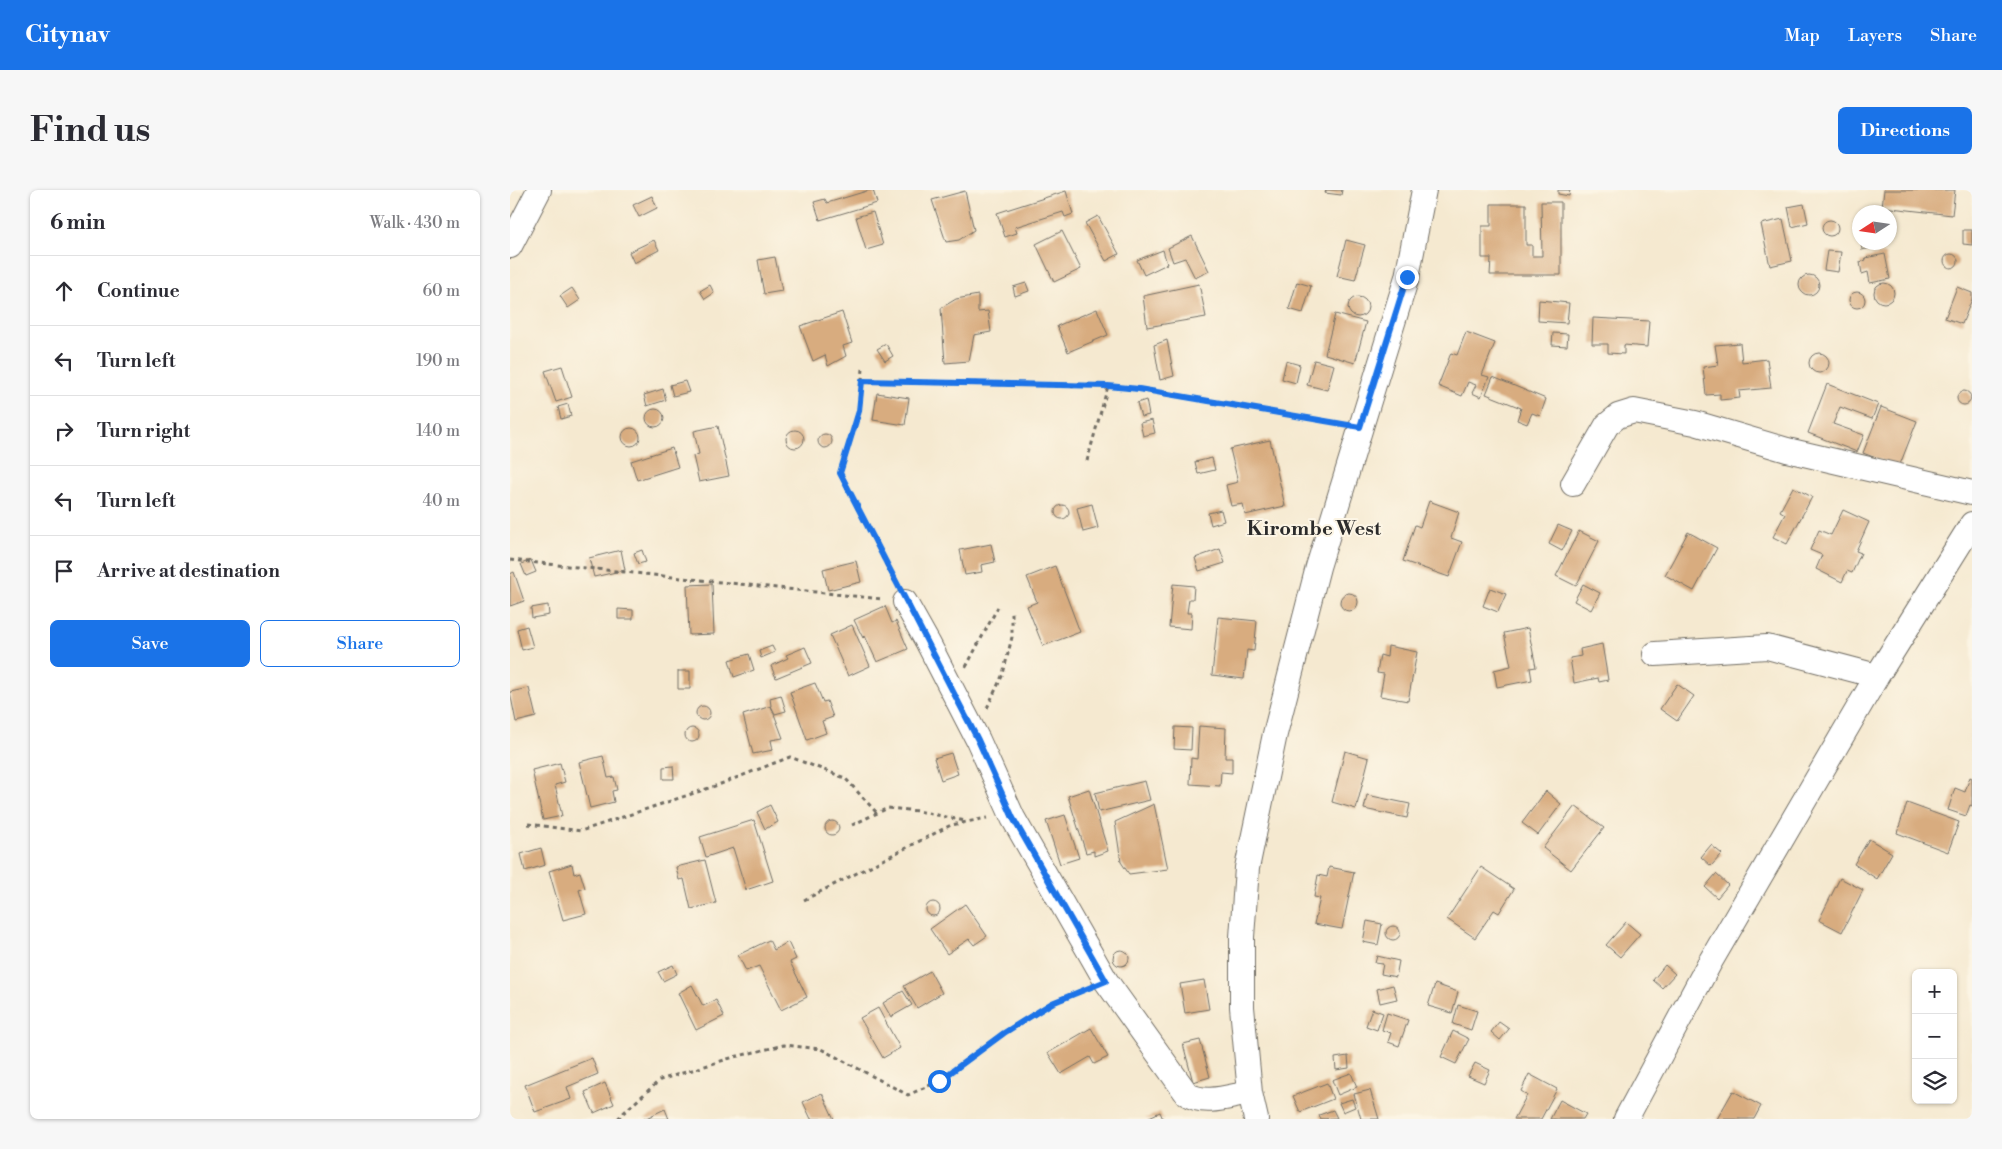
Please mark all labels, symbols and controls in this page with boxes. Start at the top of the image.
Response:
text: Citynav [25,20,110,50]
text: Map [1785,24,1820,47]
text: Layers [1848,24,1902,47]
text: Share [1930,24,1977,47]
button: Directions [1838,107,1972,154]
text: Find us [30,109,150,152]
north arrow [1852,205,1897,250]
text: 6 min [50,210,105,236]
text: Walk · 430 m [370,213,460,233]
route end [1396,266,1419,289]
icon: ahead [50,277,78,305]
text: Continue [97,279,180,303]
text: 60 m [422,281,460,301]
icon: left [50,347,78,375]
text: Turn left [97,349,176,373]
text: 190 m [416,351,460,371]
icon: right [50,417,78,445]
text: Turn right [97,419,190,443]
text: 140 m [416,421,460,441]
icon: left [50,487,78,515]
text: Turn left [97,489,176,513]
text: 40 m [423,491,460,511]
district label: Kirombe West [1247,517,1382,542]
icon: arrive [50,557,78,585]
text: Arrive at destination [97,559,280,583]
button: Save [50,620,250,667]
button: Share [260,620,460,667]
map controls [1912,969,1957,1104]
button: + [1912,969,1957,1014]
button: − [1912,1014,1957,1059]
button: layers [1912,1059,1957,1104]
route start [928,1070,951,1093]

